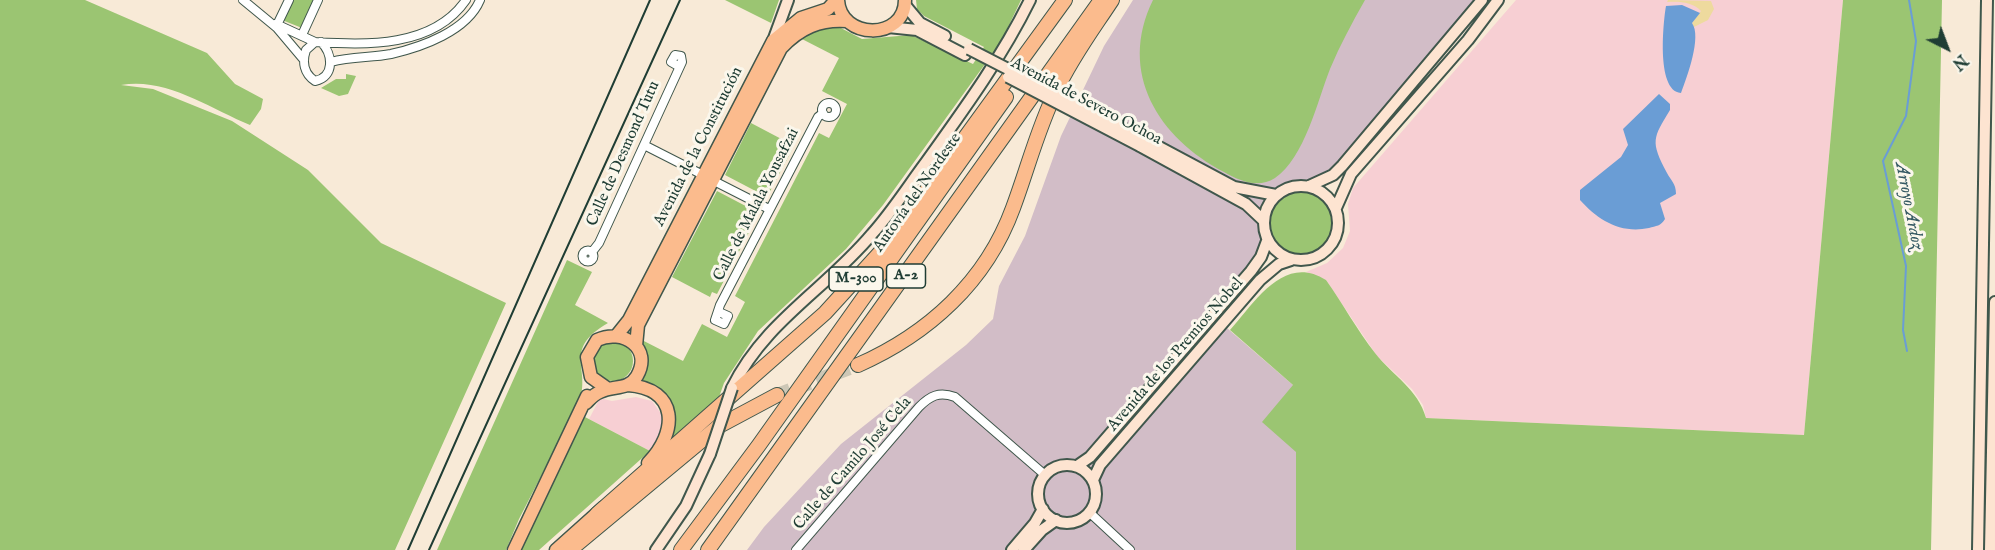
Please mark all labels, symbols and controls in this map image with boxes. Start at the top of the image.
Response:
north arrow [1917,18,1977,78]
text: N [1947,49,1971,73]
street label: Avenida de Severo Ochoa [1007,54,1165,150]
street label: Avenida de la Constitución [650,64,748,230]
street label: Calle de Desmond Tutu [583,78,665,230]
street label: Calle de Malala Yousafzai [710,125,804,285]
street label: Autovía del Nordeste [870,130,966,256]
water label: Arroyo Ardoz [1889,160,1927,252]
road number: A-2 [886,264,926,288]
road number: M-300 [829,267,883,291]
street label: Avenida de los Premios Nobel [1104,274,1248,436]
street label: Calle de Camilo José Cela [790,394,916,534]

